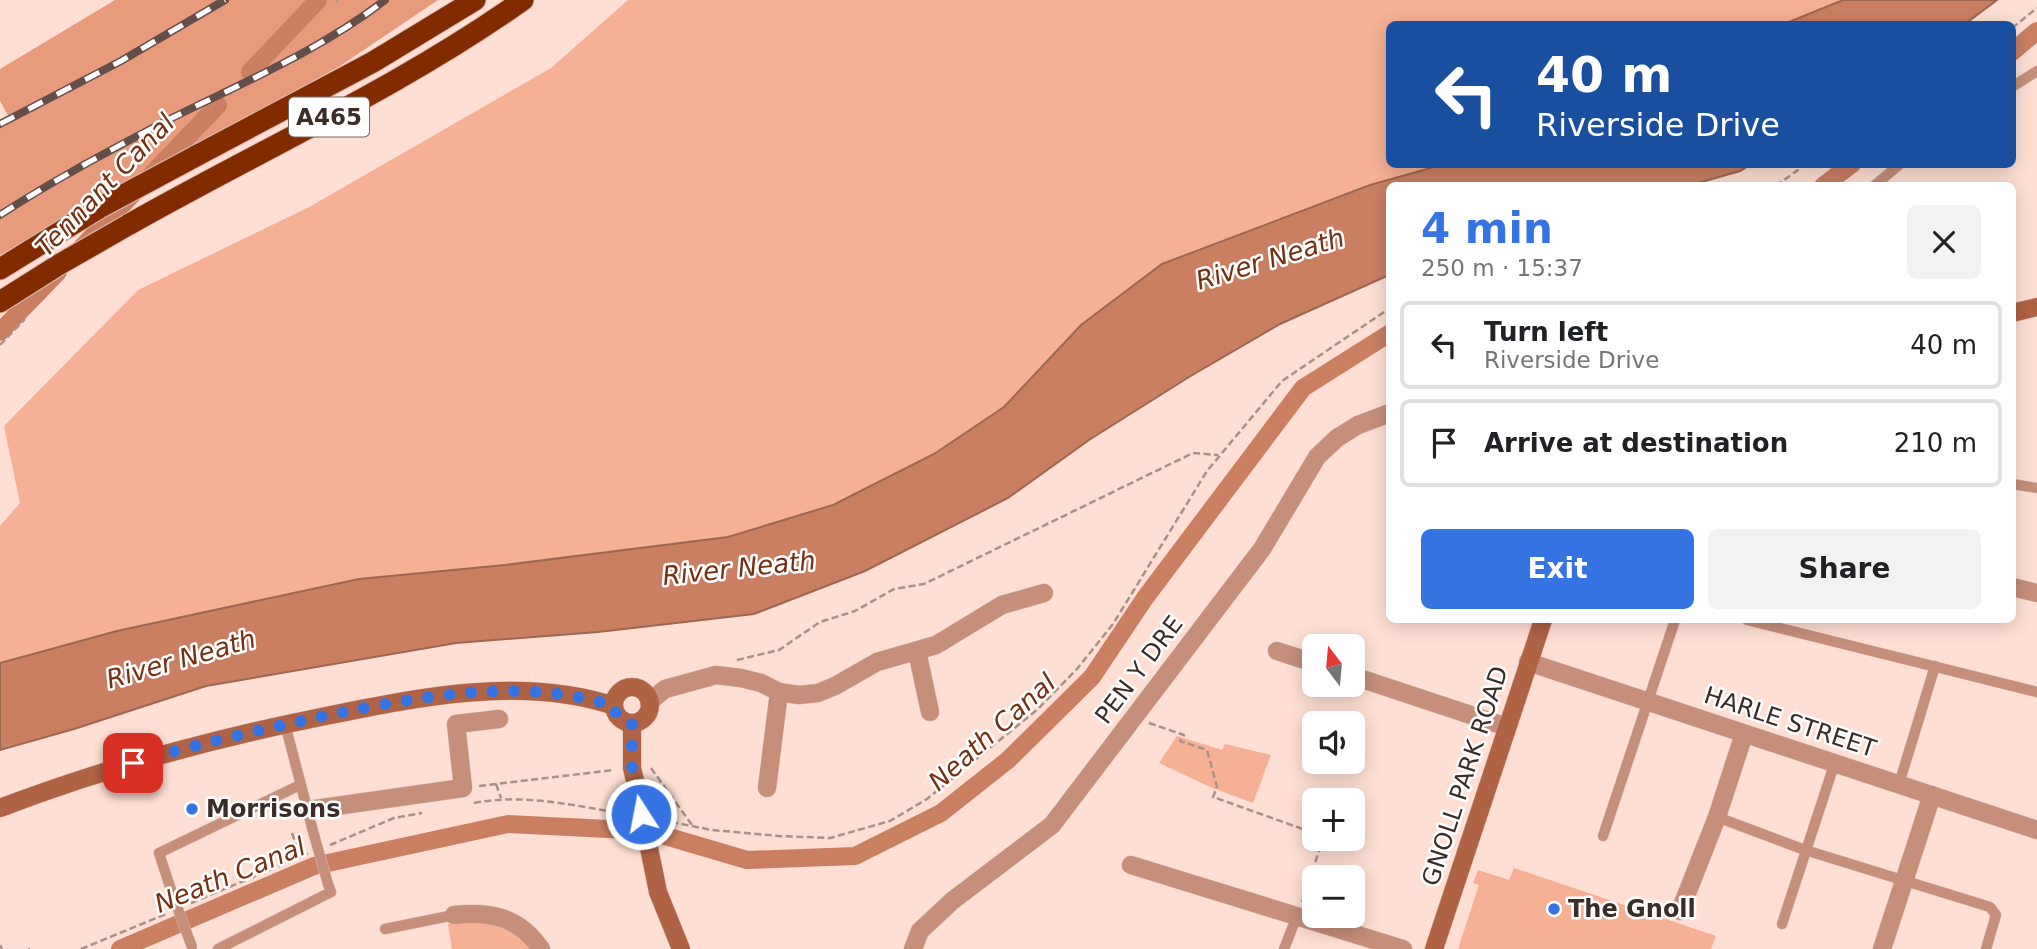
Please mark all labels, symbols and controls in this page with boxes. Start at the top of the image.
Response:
text: 40 m [1536,47,1672,104]
icon: left [1421,49,1512,140]
road number: A465 [289,98,369,136]
text: Riverside Drive [1536,106,1780,144]
water label: Tennant Canal [30,107,181,262]
text: 4 min [1421,204,1553,253]
button: close [1907,205,1981,279]
water label: River Neath [1192,222,1348,296]
text: 250 m · 15:37 [1421,255,1583,281]
text: Turn left [1484,317,1608,347]
icon: left [1425,326,1463,364]
text: 40 m [1910,330,1977,360]
text: Riverside Drive [1484,347,1659,373]
icon: arrive [1425,424,1463,462]
text: Arrive at destination [1484,428,1788,458]
text: 210 m [1894,428,1977,458]
button: Exit [1421,529,1694,609]
button: Share [1708,529,1981,609]
water label: River Neath [661,545,817,591]
street label: PEN Y DRE [1089,611,1189,729]
water label: River Neath [103,623,259,695]
north arrow [1302,634,1365,696]
map controls [1302,634,1365,928]
street label: GNOLL PARK ROAD [1416,663,1514,889]
water label: Neath Canal [922,667,1062,797]
street label: HARLE STREET [1701,681,1880,763]
button: sound [1302,711,1365,774]
pin [103,733,163,793]
icon: arrive [114,744,152,782]
position arrow [604,777,678,851]
button: + [1302,788,1365,851]
place label: Morrisons [206,795,340,823]
marker: Morrisons [184,801,200,817]
water label: Neath Canal [150,831,311,919]
button: − [1302,865,1365,928]
place label: The Gnoll [1568,895,1696,923]
marker: The Gnoll [1546,901,1562,917]

